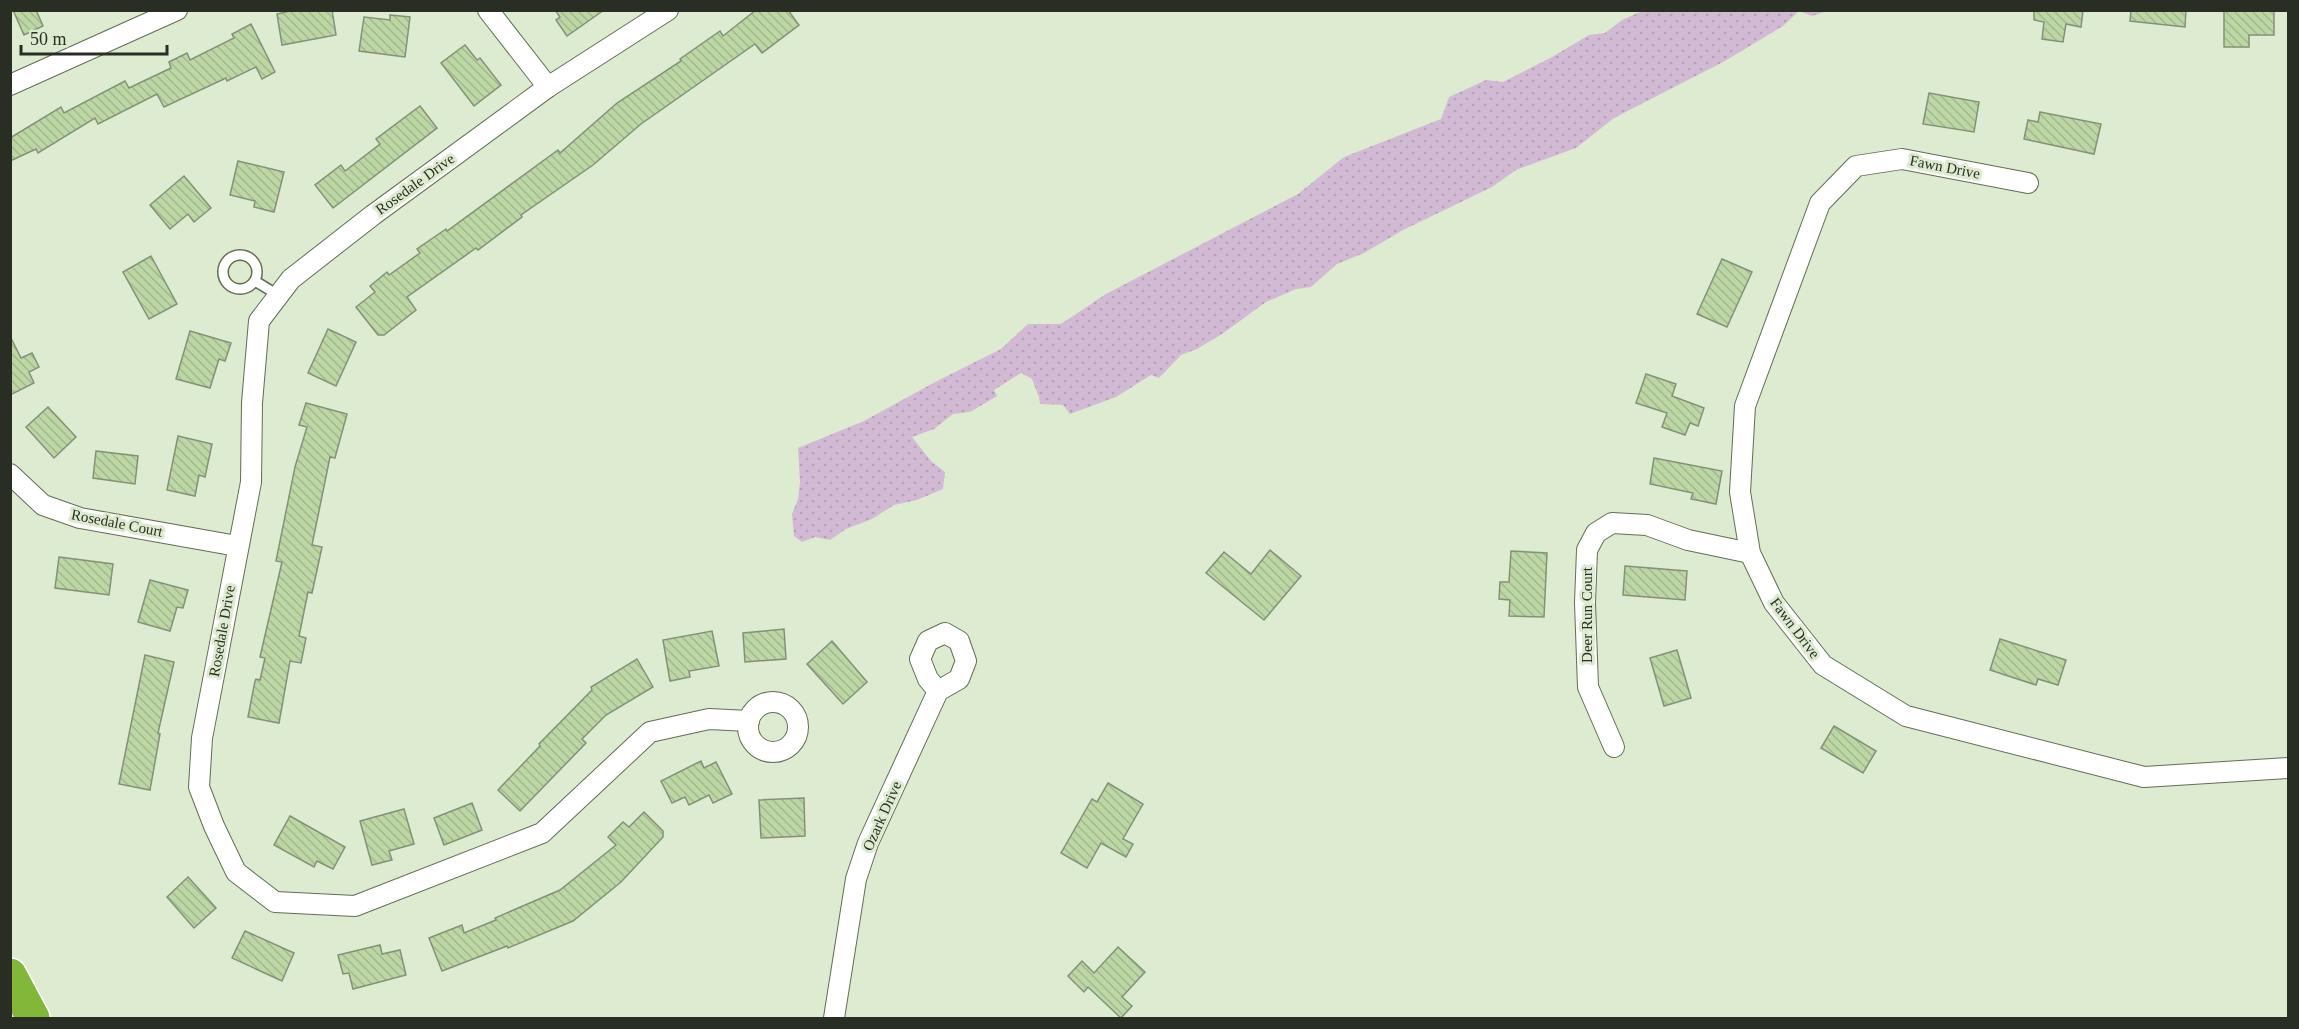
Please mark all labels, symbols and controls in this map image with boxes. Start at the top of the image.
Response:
scale bar [21,18,166,56]
text: 50 m [30,29,67,49]
street label: Rosedale Drive [373,150,458,218]
street label: Fawn Drive [1909,152,1982,182]
street label: Rosedale Court [70,506,165,540]
street label: Deer Run Court [1579,566,1595,663]
street label: Rosedale Drive [206,584,238,678]
street label: Fawn Drive [1767,595,1823,662]
street label: Ozark Drive [860,778,905,853]

